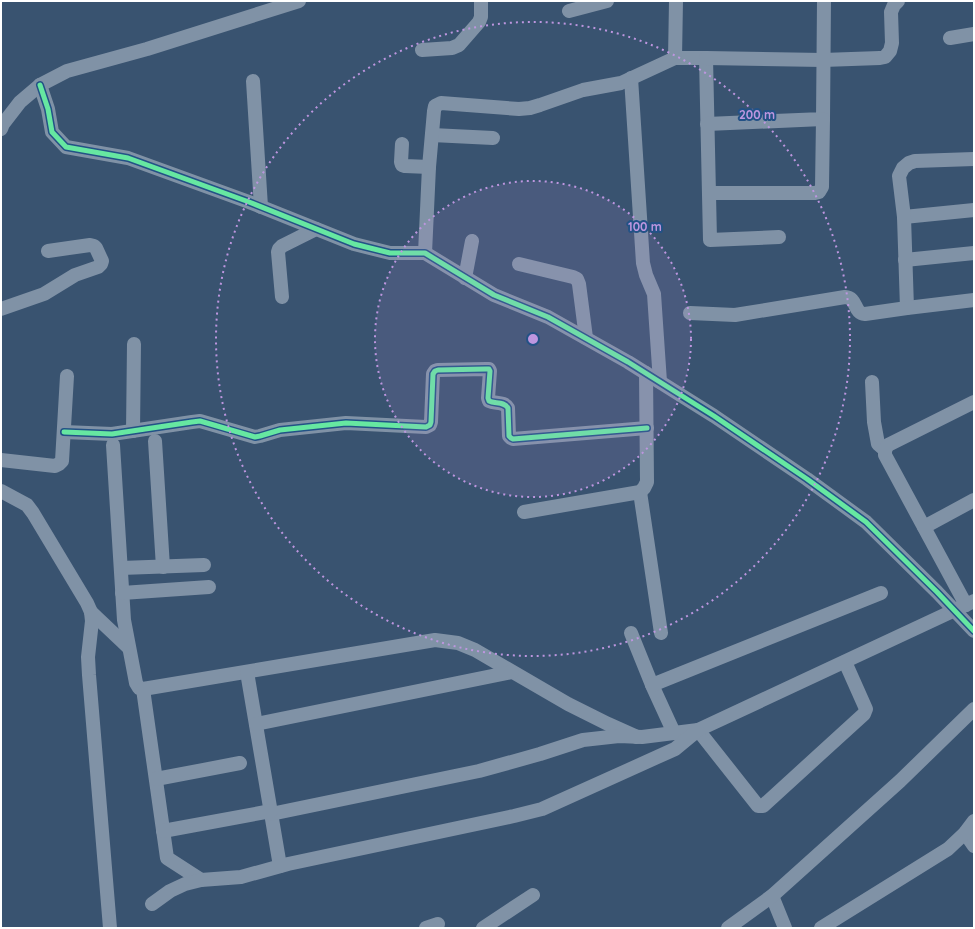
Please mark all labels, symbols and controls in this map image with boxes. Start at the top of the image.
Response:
text: 200 m [739,107,775,122]
text: 100 m [628,219,662,234]
centre of rings [526,332,540,346]

